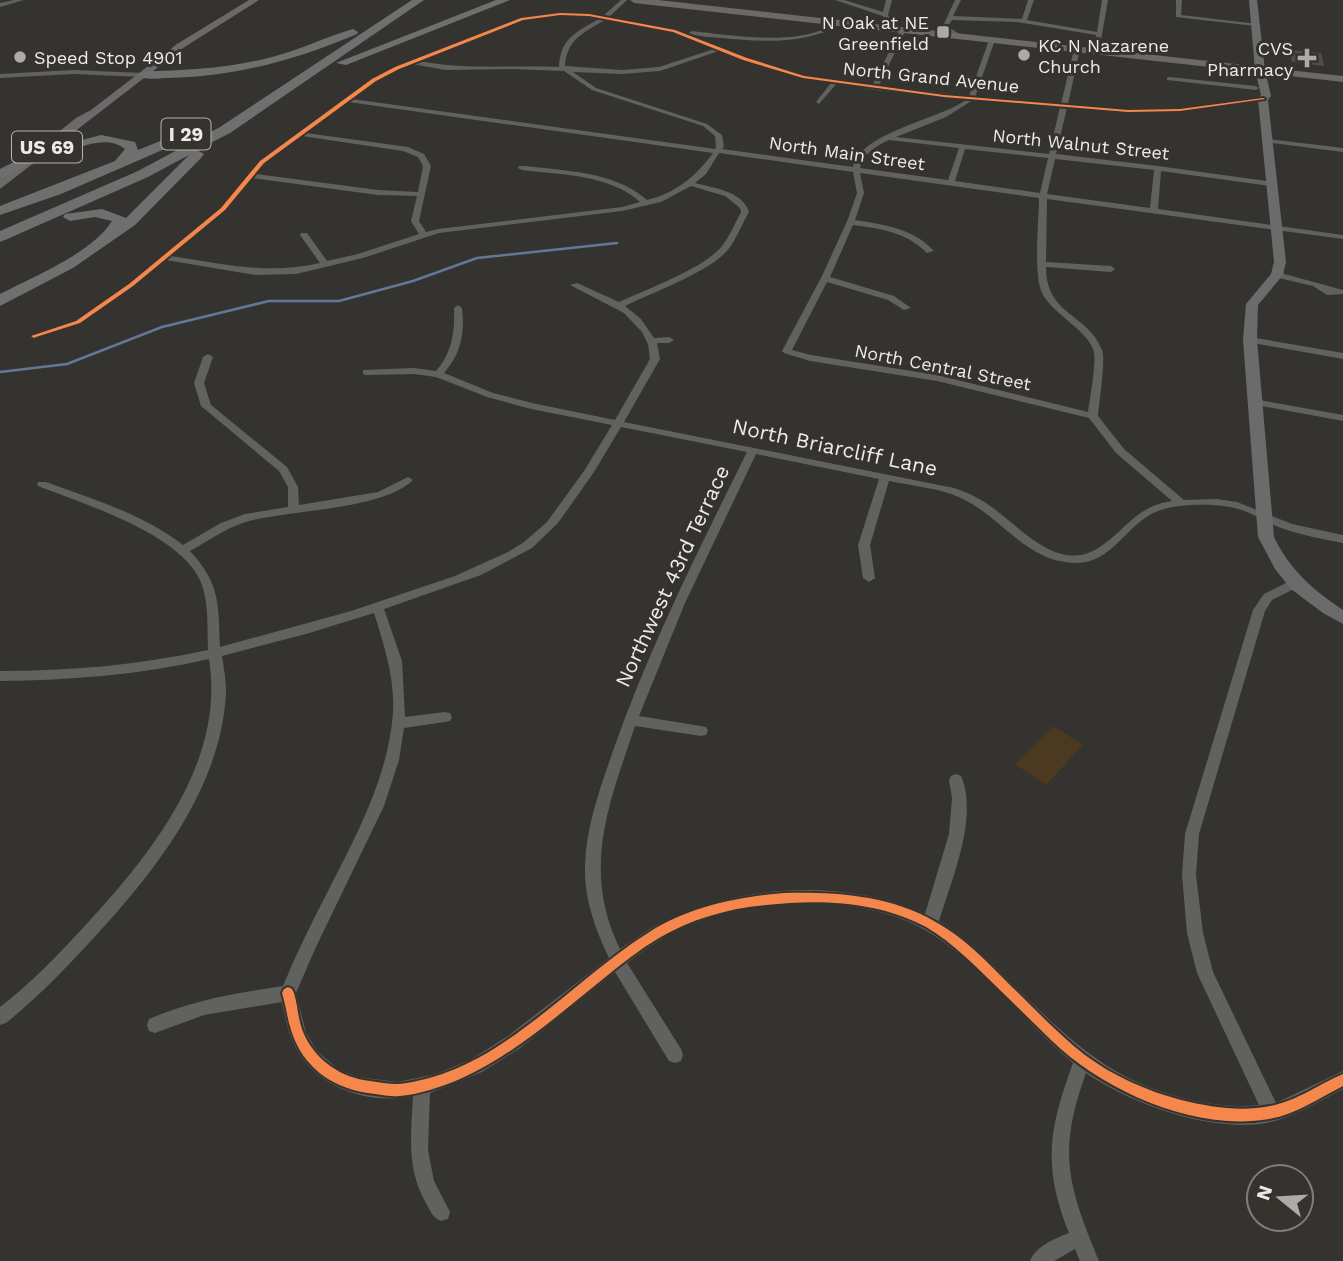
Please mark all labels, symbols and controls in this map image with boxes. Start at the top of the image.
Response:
place label: N Oak at NE Greenfield [822,12,929,54]
marker: N Oak at NE Greenfield [935,24,951,40]
place label: KC N Nazarene Church [1038,35,1169,77]
place label: CVS Pharmacy [1207,38,1294,80]
place label: Speed Stop 4901 [34,47,183,68]
marker: KC N Nazarene Church [1016,47,1032,63]
marker: Speed Stop 4901 [12,49,28,65]
marker: CVS Pharmacy [1299,50,1315,66]
street label: North Grand Avenue [842,57,1020,97]
road number: I 29 [162,118,210,150]
street label: North Walnut Street [992,124,1171,164]
road number: US 69 [12,132,82,162]
street label: North Main Street [768,132,927,174]
street label: North Central Street [853,340,1033,394]
street label: North Briarcliff Lane [730,413,940,481]
street label: Northwest 43rd Terrace [610,461,734,691]
north arrow [1245,1163,1315,1233]
text: N [1251,1183,1277,1203]

